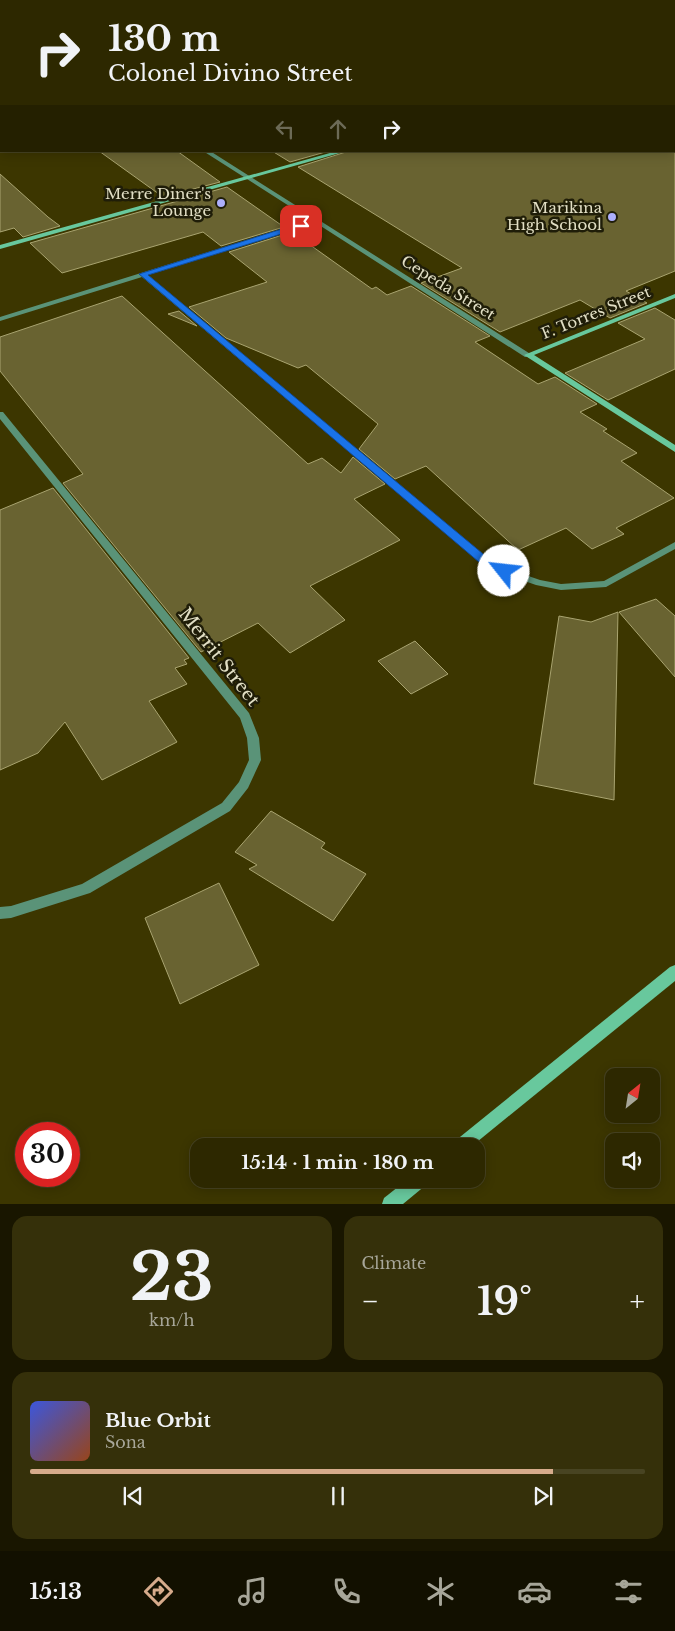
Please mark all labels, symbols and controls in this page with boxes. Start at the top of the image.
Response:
text: 130 m [108,17,220,60]
icon: right [25,20,90,85]
text: Colonel Divino Street [108,60,353,87]
icon: left [271,115,299,143]
icon: ahead [324,115,352,143]
icon: right [377,115,405,143]
place label: Merre Diner's Lounge [105,184,211,220]
marker: Merre Diner's Lounge [215,197,227,209]
place label: Marikina High School [507,198,603,234]
pin [280,205,322,247]
marker: Marikina High School [606,211,618,223]
icon: arrive [287,212,315,240]
street label: Cepeda Street [398,251,499,324]
street label: F. Torres Street [538,282,653,343]
position arrow [477,544,529,596]
street label: Merrit Street [174,603,264,711]
north arrow [605,1068,660,1122]
map controls [605,1068,660,1188]
speed limit sign: 30 [15,1122,80,1187]
button: sound [605,1133,660,1188]
text: 15:14 · 1 min · 180 m [241,1151,434,1174]
text: 23 [130,1237,214,1318]
text: Climate [362,1253,426,1273]
text: 19° [477,1278,532,1325]
text: − [362,1284,379,1319]
text: + [630,1284,645,1319]
text: km/h [149,1310,194,1330]
text: Blue Orbit [105,1409,211,1432]
text: Sona [105,1432,146,1452]
icon: previous [119,1482,147,1510]
icon: pause [324,1482,352,1510]
icon: next [529,1482,557,1510]
icon: directions [141,1574,176,1609]
icon: music [235,1574,270,1609]
icon: phone [329,1574,364,1609]
icon: climate [423,1574,458,1609]
icon: car [517,1574,552,1609]
icon: filters [611,1574,646,1609]
text: 15:13 [29,1578,82,1605]

